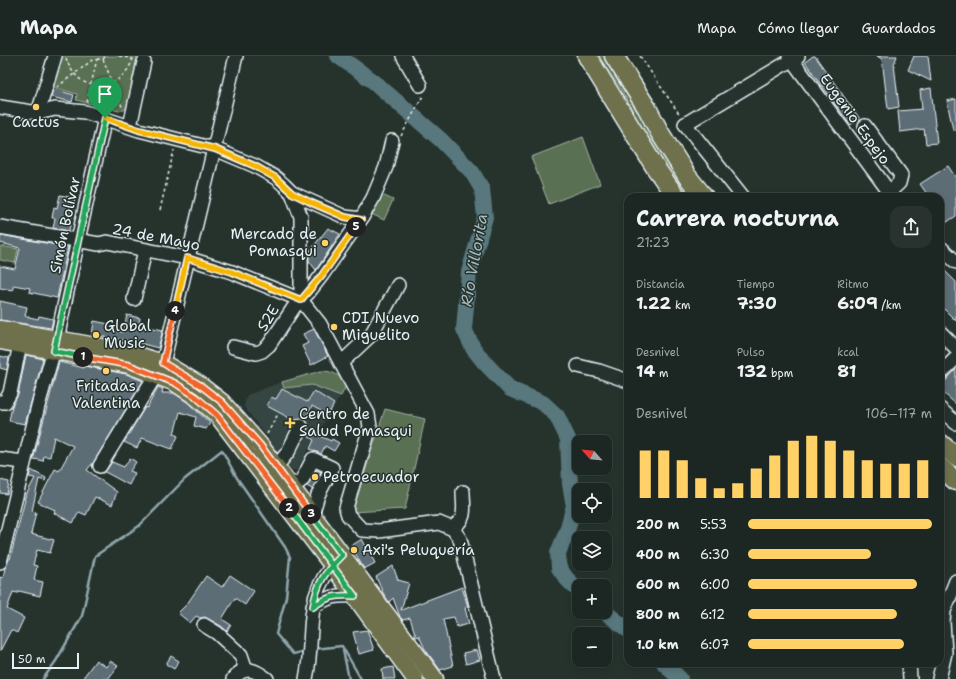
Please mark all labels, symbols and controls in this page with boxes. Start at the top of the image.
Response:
text: Mapa [20,15,77,40]
text: Mapa [697,19,736,37]
text: Cómo llegar [758,19,839,37]
text: Guardados [861,19,936,37]
street label: Eugenio Espejo [815,69,895,169]
pin [88,77,122,118]
icon: arrive [94,83,116,105]
marker: Cactus [31,102,41,112]
place label: Cactus [12,112,60,132]
street label: Simón Bolívar [45,175,85,275]
text: Carrera nocturna [636,204,839,233]
button: share [890,206,932,248]
water label: Río Villorita [456,212,492,308]
pin: 5 [346,217,366,237]
street label: 24 de Mayo [110,219,202,255]
text: 5 [353,219,359,234]
place label: Mercado de Pomasqui [230,224,317,261]
text: 21:23 [636,234,670,251]
marker: Mercado de Pomasqui [320,238,330,248]
text: Distancia [636,277,685,292]
text: Tiempo [737,277,775,292]
text: Ritmo [837,277,869,292]
text: 1.22 [636,292,671,314]
text: 7:30 [737,292,777,314]
text: 6:09 [837,292,878,314]
text: km [671,298,691,313]
text: /km [878,298,901,313]
pin: 4 [165,301,185,321]
street label: S2E [252,301,284,335]
text: 4 [171,303,179,318]
place label: CDI Nuevo Miguelito [342,308,419,345]
place label: Global Music [104,316,152,353]
marker: CDI Nuevo Miguelito [329,322,339,332]
marker: Global Music [91,330,101,340]
text: Desnivel [636,345,679,360]
text: Pulso [737,345,765,360]
text: kcal [837,345,859,360]
pin: 1 [73,347,93,367]
text: 1 [80,349,86,364]
text: 14 [636,360,655,382]
text: 132 [737,360,767,382]
text: 81 [837,360,857,382]
marker: Fritadas Valentina [101,366,111,376]
text: m [655,366,669,381]
text: bpm [767,366,793,381]
place label: Fritadas Valentina [72,376,141,413]
place label: Centro de Salud Pomasqui [299,404,412,441]
text: Desnivel [636,405,687,422]
text: 106–117 m [865,405,932,422]
marker: Centro de Salud Pomasqui [284,417,296,429]
north arrow [572,435,612,475]
map controls [572,435,612,667]
place label: Petroecuador [323,467,420,487]
marker: Petroecuador [310,472,320,482]
button: locate [572,483,612,523]
pin: 2 [279,498,299,518]
text: 2 [285,500,293,515]
pin: 3 [301,504,321,524]
text: 3 [307,506,315,521]
text: 200 m [636,516,679,533]
text: 5:53 [700,516,727,533]
button: layers [572,531,612,571]
place label: Axi's Peluquería [362,540,475,560]
marker: Axi's Peluquería [349,545,359,555]
text: 400 m [636,546,680,563]
text: 6:30 [700,546,729,563]
text: 600 m [636,576,680,593]
text: 6:00 [700,576,730,593]
button: + [572,579,612,619]
text: 800 m [636,606,680,623]
text: 6:12 [700,606,725,623]
button: − [572,627,612,667]
text: 1.0 km [636,636,678,653]
text: 6:07 [700,636,729,653]
scale bar [12,651,79,670]
text: 50 m [18,652,46,667]

